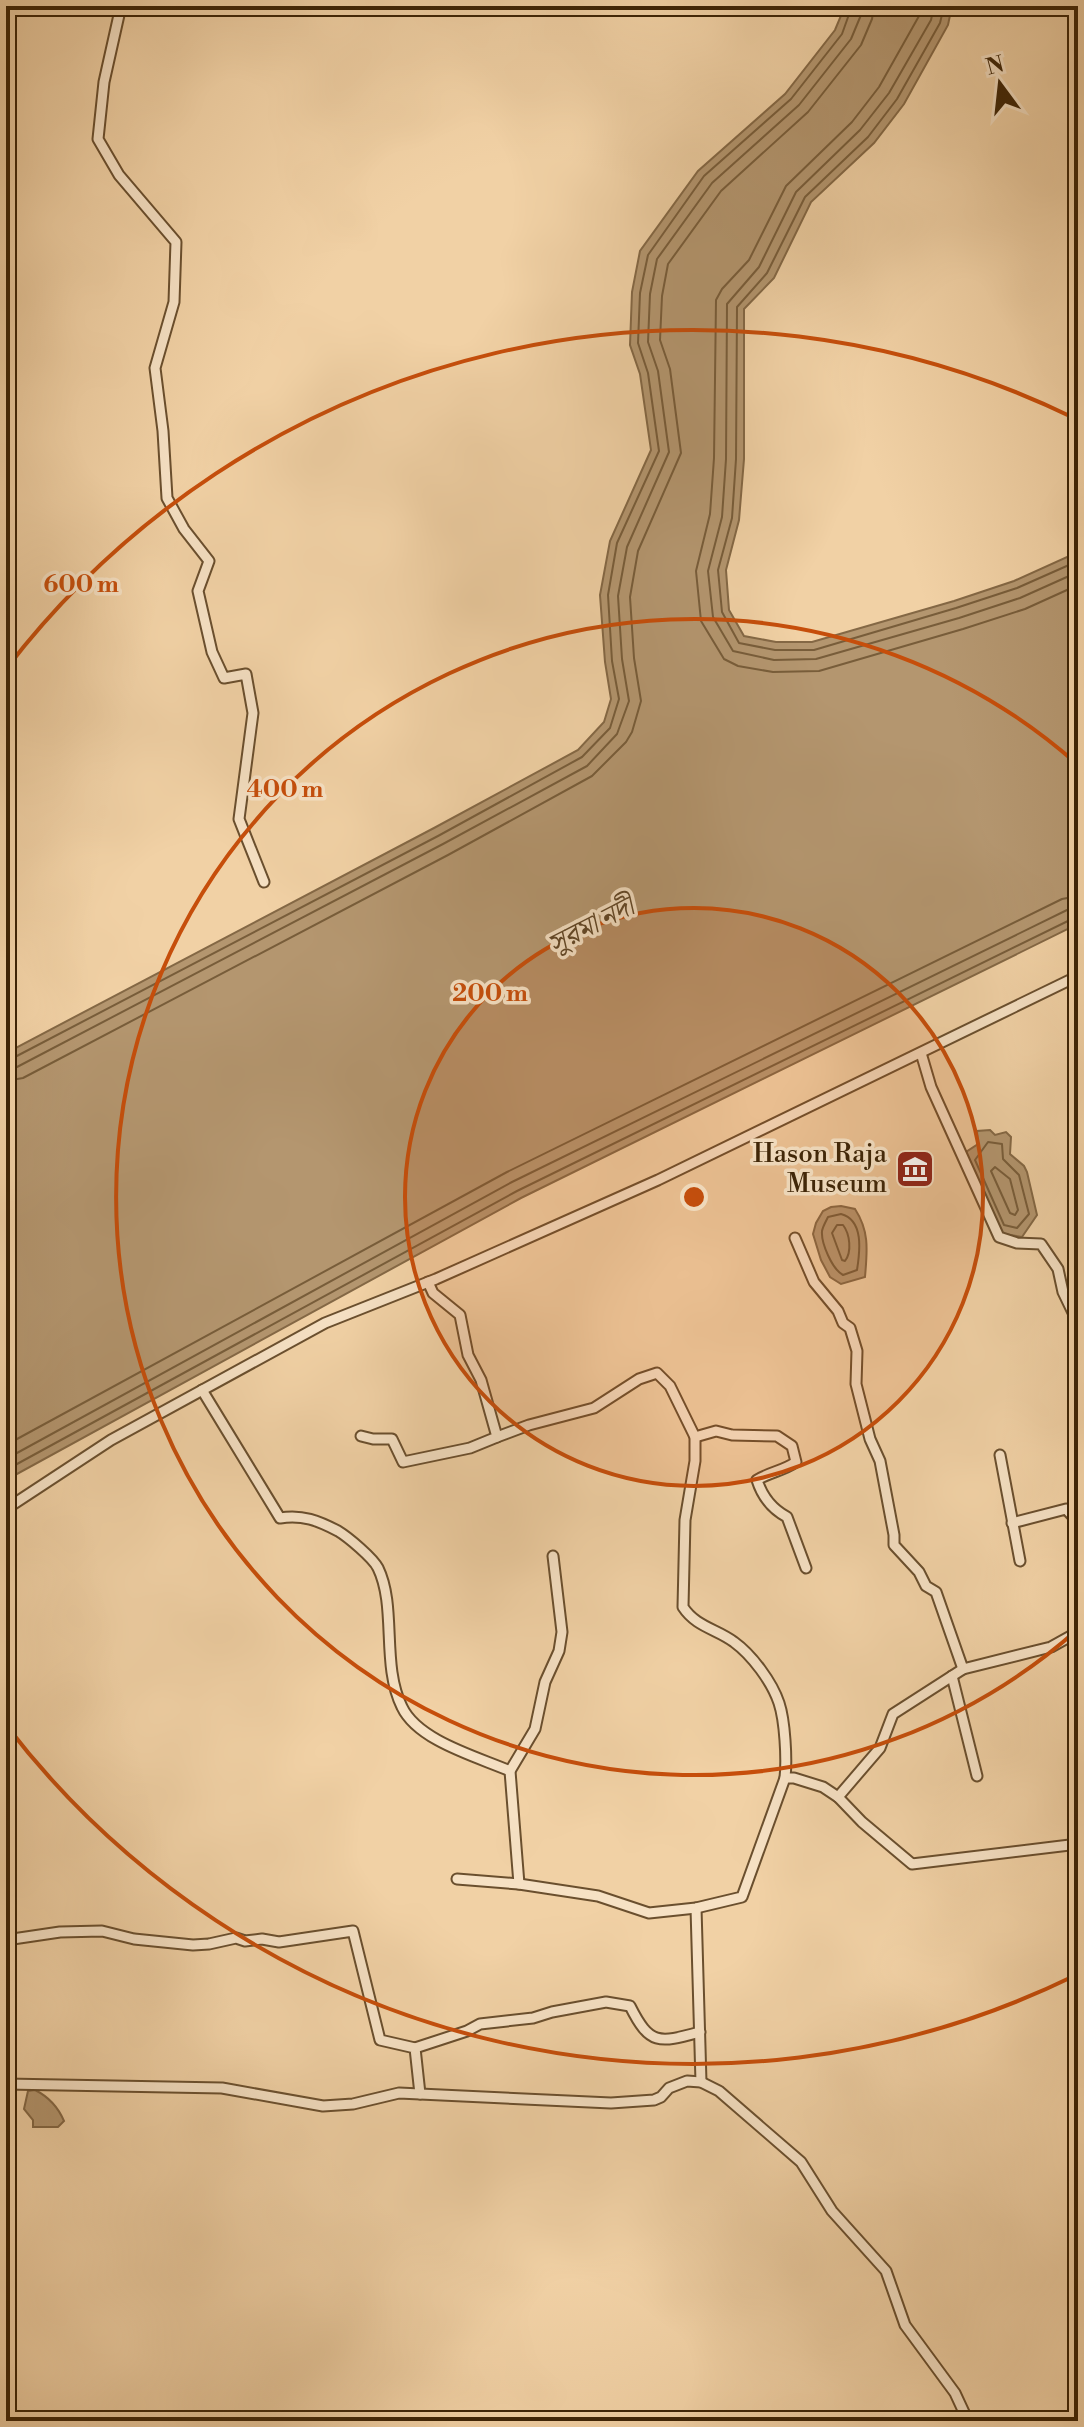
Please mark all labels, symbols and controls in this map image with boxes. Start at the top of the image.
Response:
north arrow [960,44,1040,124]
text: N [983,51,1008,81]
text: 600 m [43,570,119,600]
text: 400 m [247,775,323,805]
water label: সুরমা নদী [542,888,643,963]
text: 200 m [452,979,528,1009]
place label: Hason Raja Museum [753,1138,888,1200]
museum icon: Hason Raja Museum [894,1148,936,1190]
centre of rings [680,1183,708,1211]

